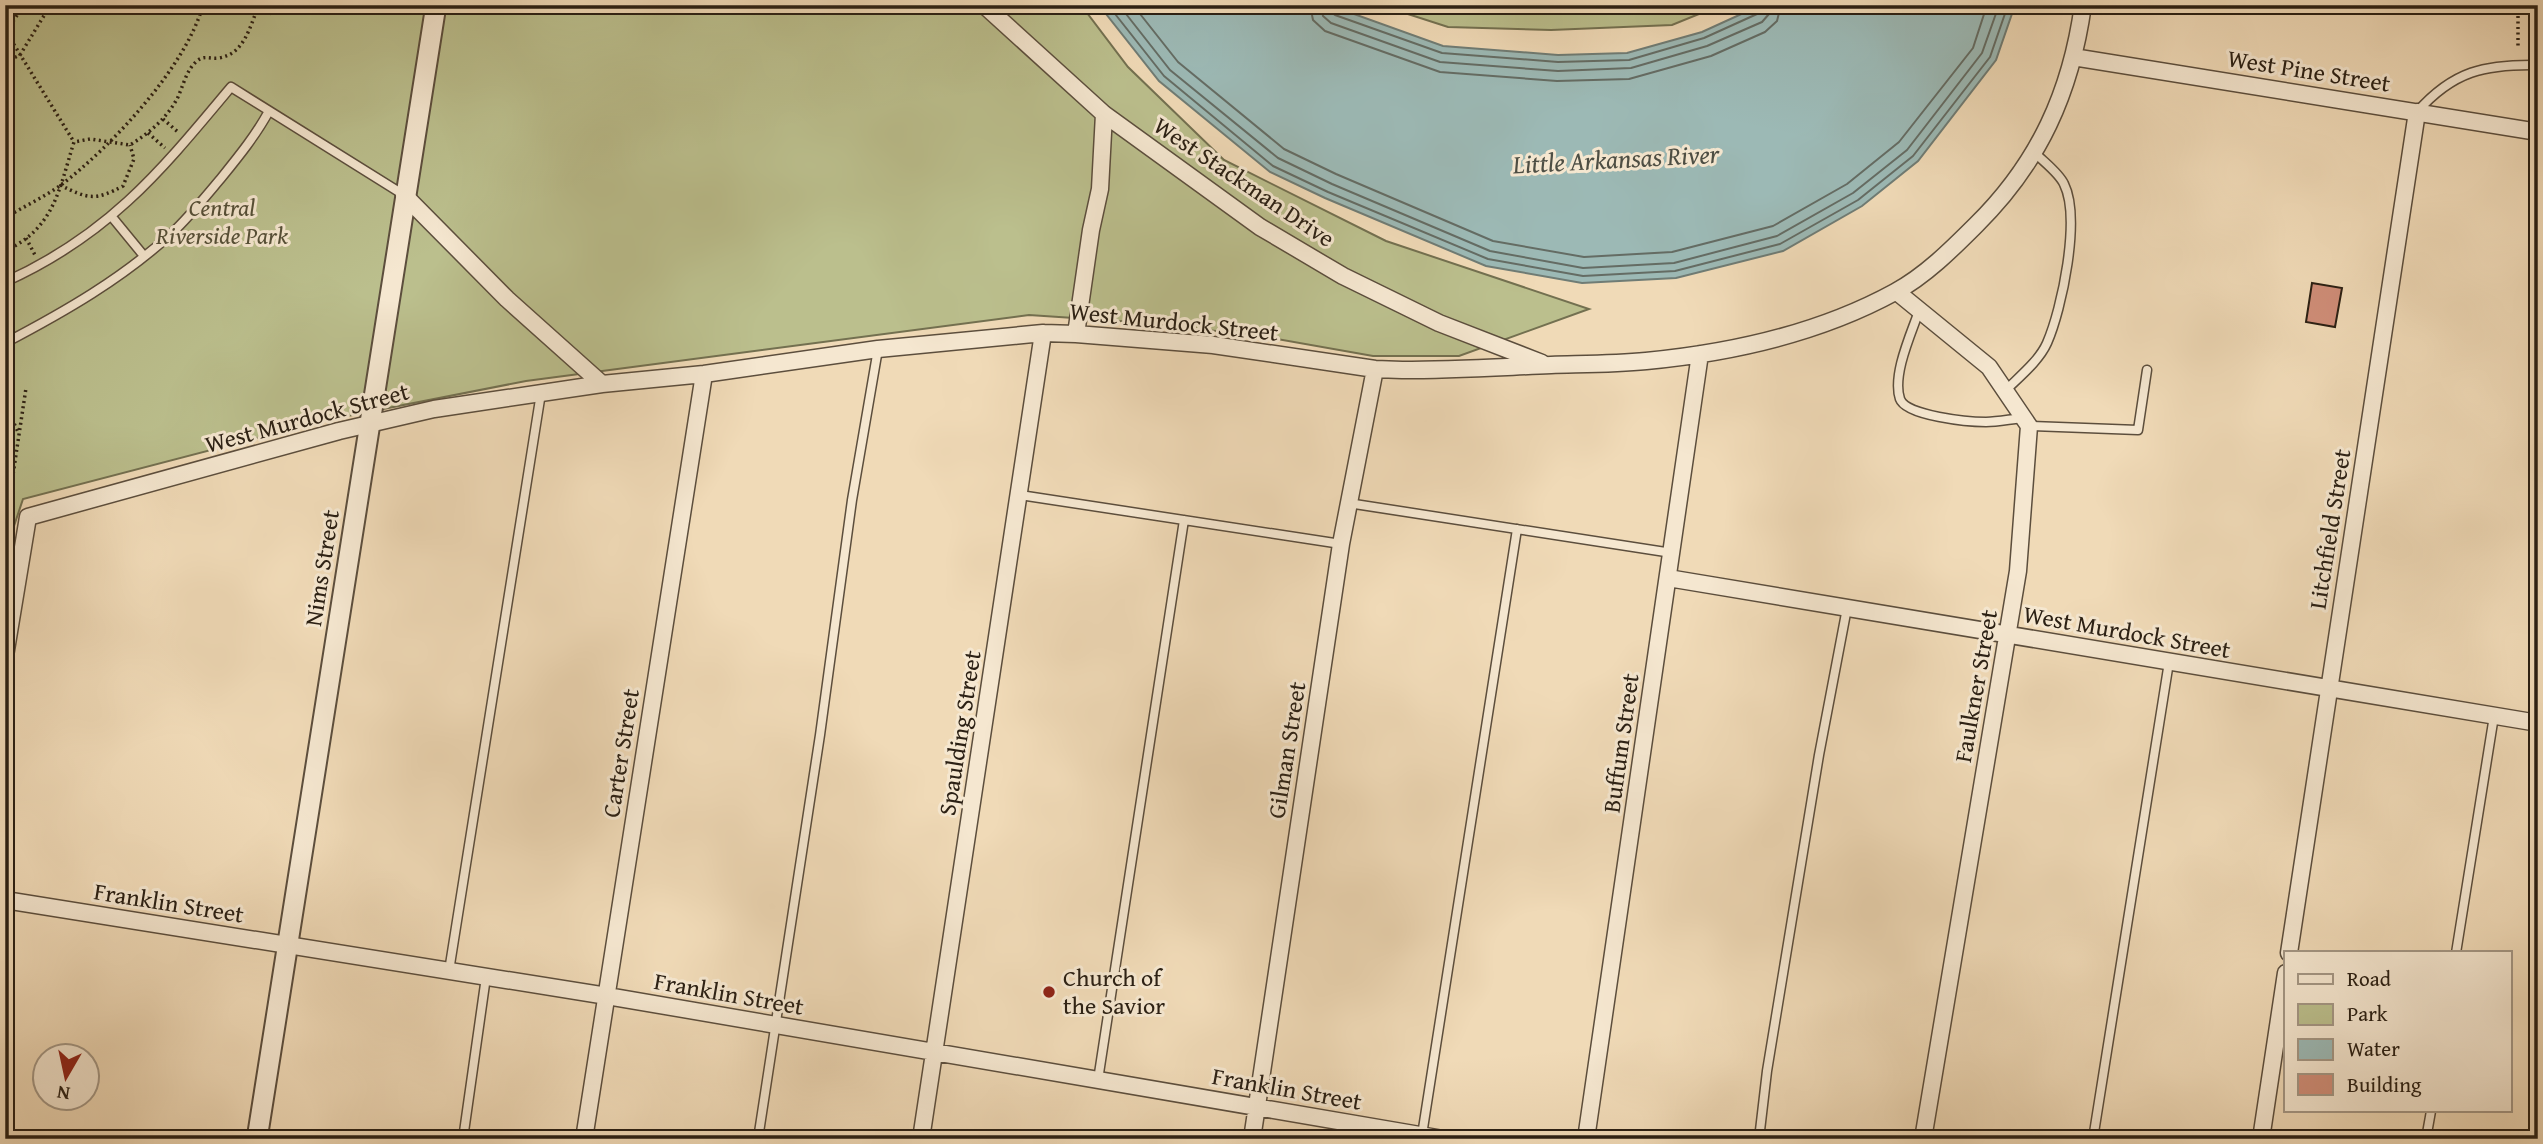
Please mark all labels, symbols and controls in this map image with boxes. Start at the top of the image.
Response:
street label: West Pine Street [2225,40,2394,101]
street label: West Stackman Drive [1147,108,1342,255]
water label: Little Arkansas River [1511,134,1722,183]
park label: Central Riverside Park [155,190,288,253]
street label: West Murdock Street [1068,293,1281,350]
street label: West Murdock Street [201,373,413,462]
street label: Litchfield Street [2300,446,2360,612]
street label: Nims Street [295,507,348,629]
street label: West Murdock Street [2021,596,2234,667]
street label: Faulkner Street [1945,606,2006,765]
street label: Spaulding Street [929,647,990,818]
street label: Buffum Street [1593,670,1648,815]
street label: Gilman Street [1258,678,1315,821]
street label: Carter Street [593,686,648,820]
street label: Franklin Street [92,873,247,932]
legend [2284,951,2512,1112]
place label: Church of the Savior [1063,960,1165,1023]
street label: Franklin Street [652,963,807,1024]
text: Road [2347,963,2392,994]
marker: Church of the Savior [1041,984,1057,1000]
text: Park [2347,998,2388,1029]
text: Water [2347,1033,2400,1064]
north arrow [32,1042,102,1112]
street label: Franklin Street [1210,1058,1365,1119]
text: Building [2347,1069,2422,1100]
text: N [55,1079,72,1109]

